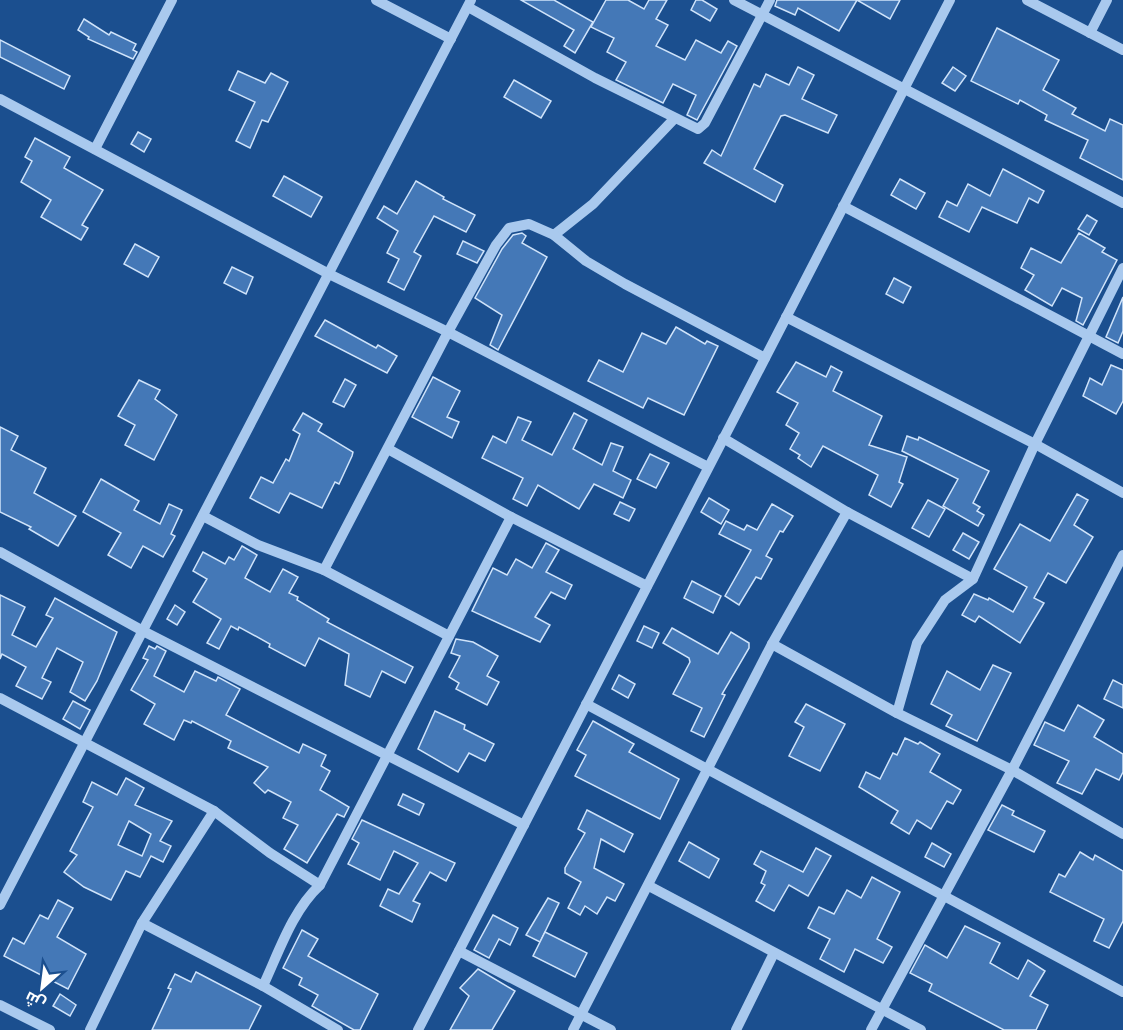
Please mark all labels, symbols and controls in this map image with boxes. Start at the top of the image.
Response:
north arrow [12,958,72,1018]
text: ش [21,986,50,1016]

